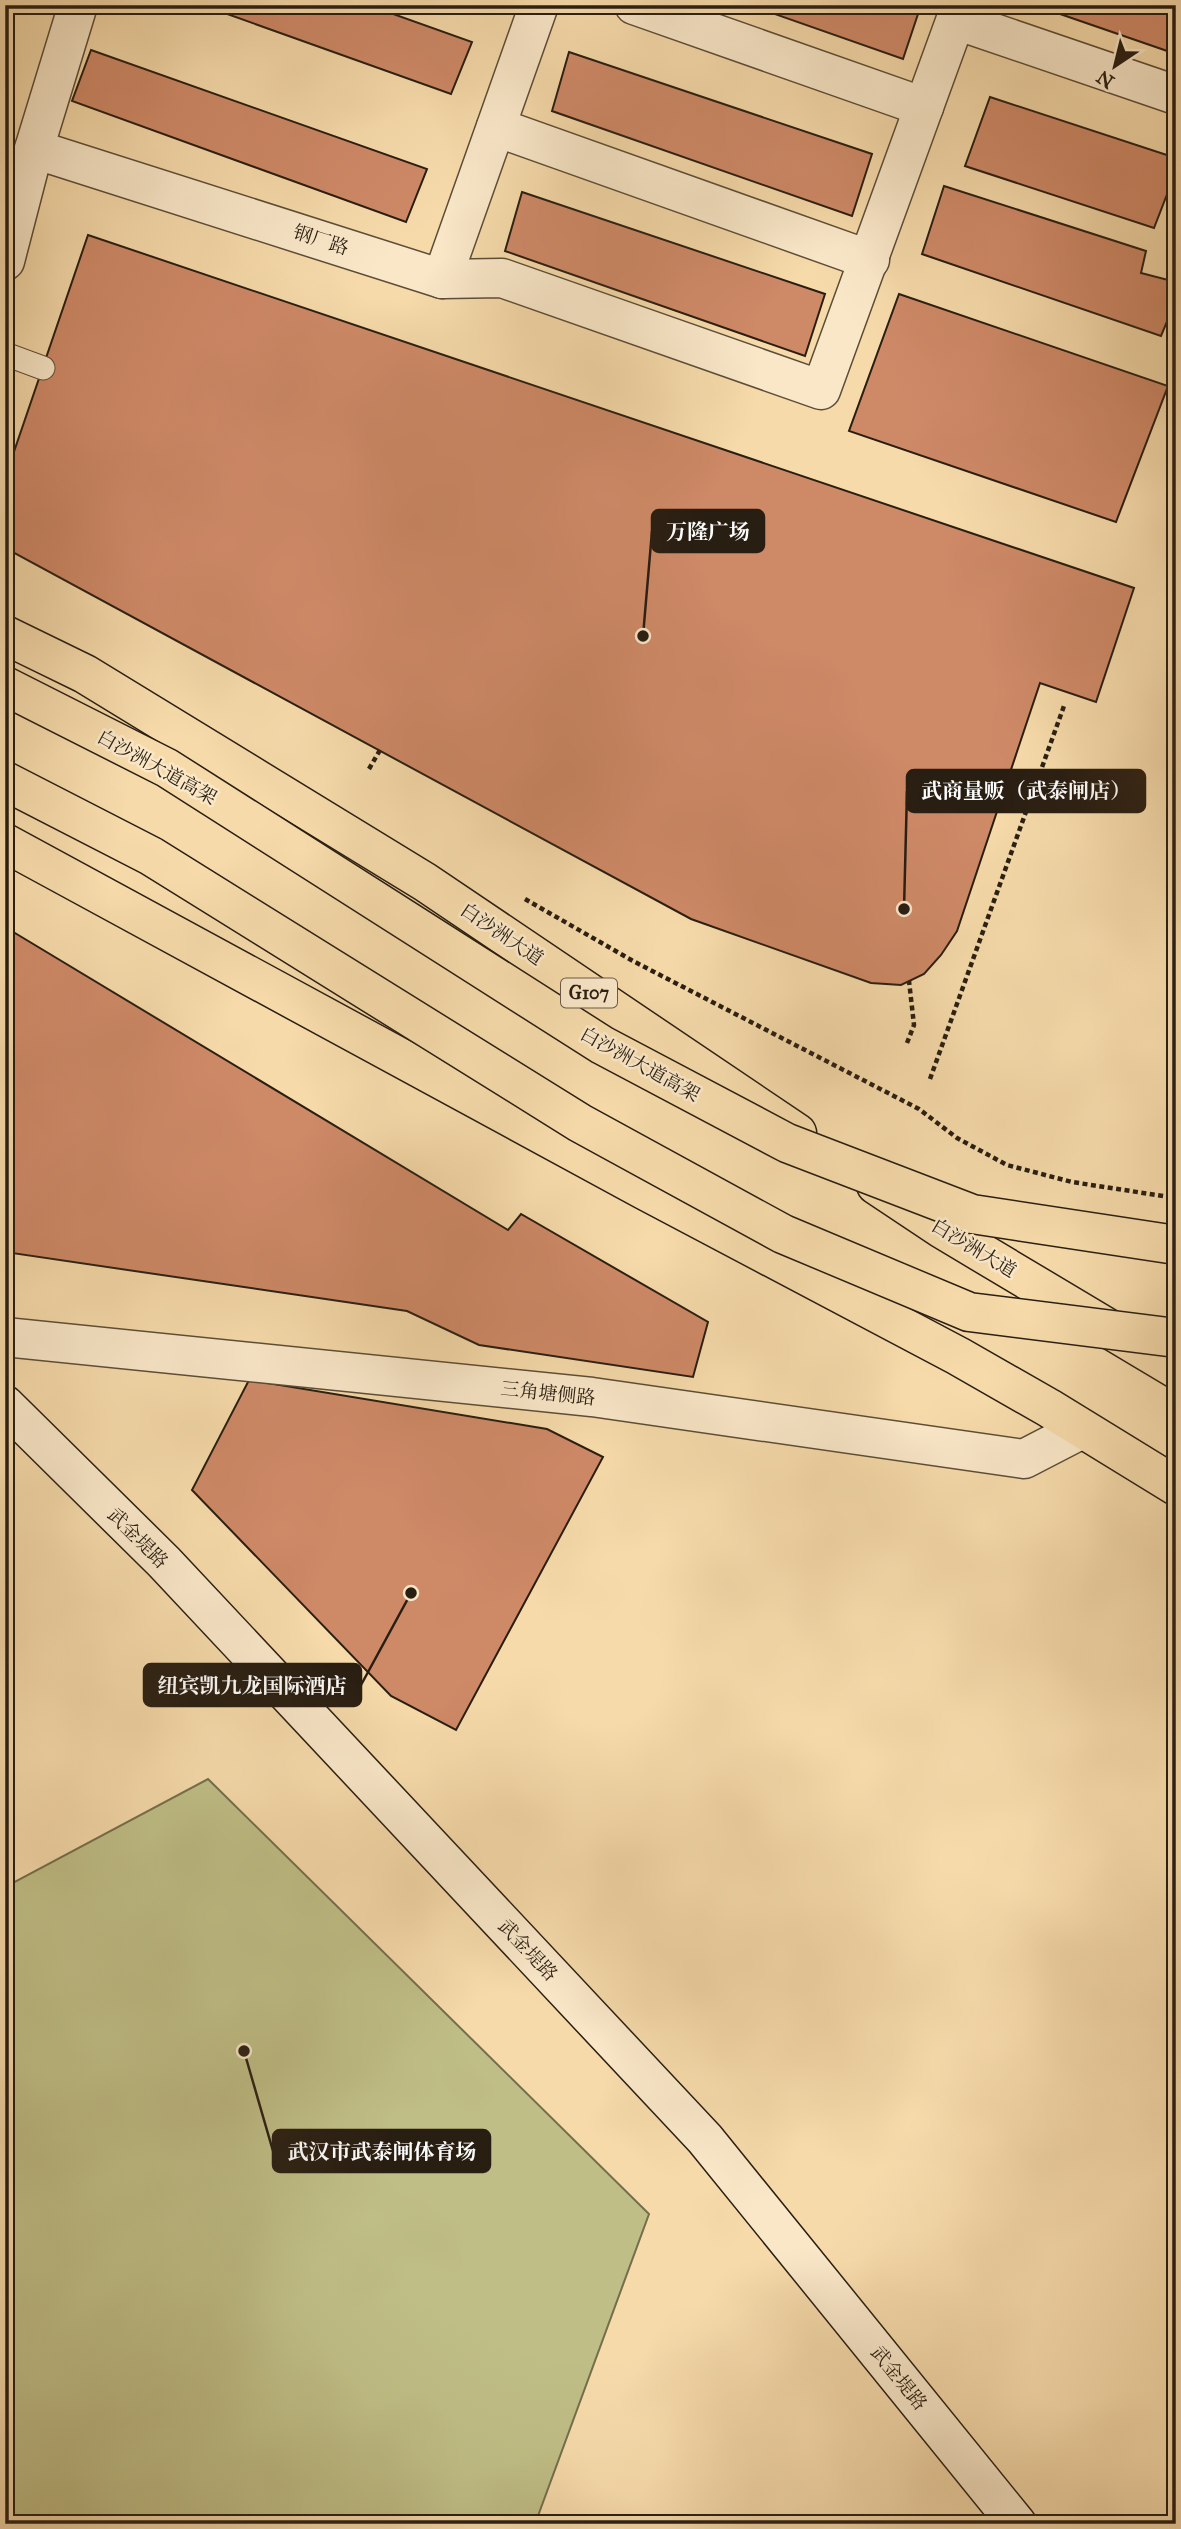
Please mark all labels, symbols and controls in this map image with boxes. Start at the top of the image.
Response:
north arrow [1080,32,1150,102]
text: N [1092,65,1119,94]
street label: 钢厂路 [290,220,352,260]
callout: 万隆广场 [652,510,764,552]
text: 万隆广场 [666,519,750,545]
street label: 白沙洲大道高架 [93,725,221,809]
callout: 武商量贩（武泰闸店） [907,770,1145,812]
text: 武商量贩（武泰闸店） [921,778,1131,804]
street label: 白沙洲大道 [456,898,548,970]
road number: G107 [561,978,617,1008]
street label: 白沙洲大道高架 [576,1022,704,1106]
street label: 白沙洲大道 [927,1214,1021,1282]
street label: 三角塘侧路 [500,1377,596,1409]
street label: 武金堤路 [103,1503,173,1573]
callout: 纽宾凯九龙国际酒店 [144,1664,361,1706]
text: 纽宾凯九龙国际酒店 [158,1673,347,1699]
street label: 武金堤路 [494,1914,562,1986]
callout: 武汉市武泰闸体育场 [273,2130,490,2172]
text: 武汉市武泰闸体育场 [288,2139,477,2165]
street label: 武金堤路 [866,2341,932,2415]

